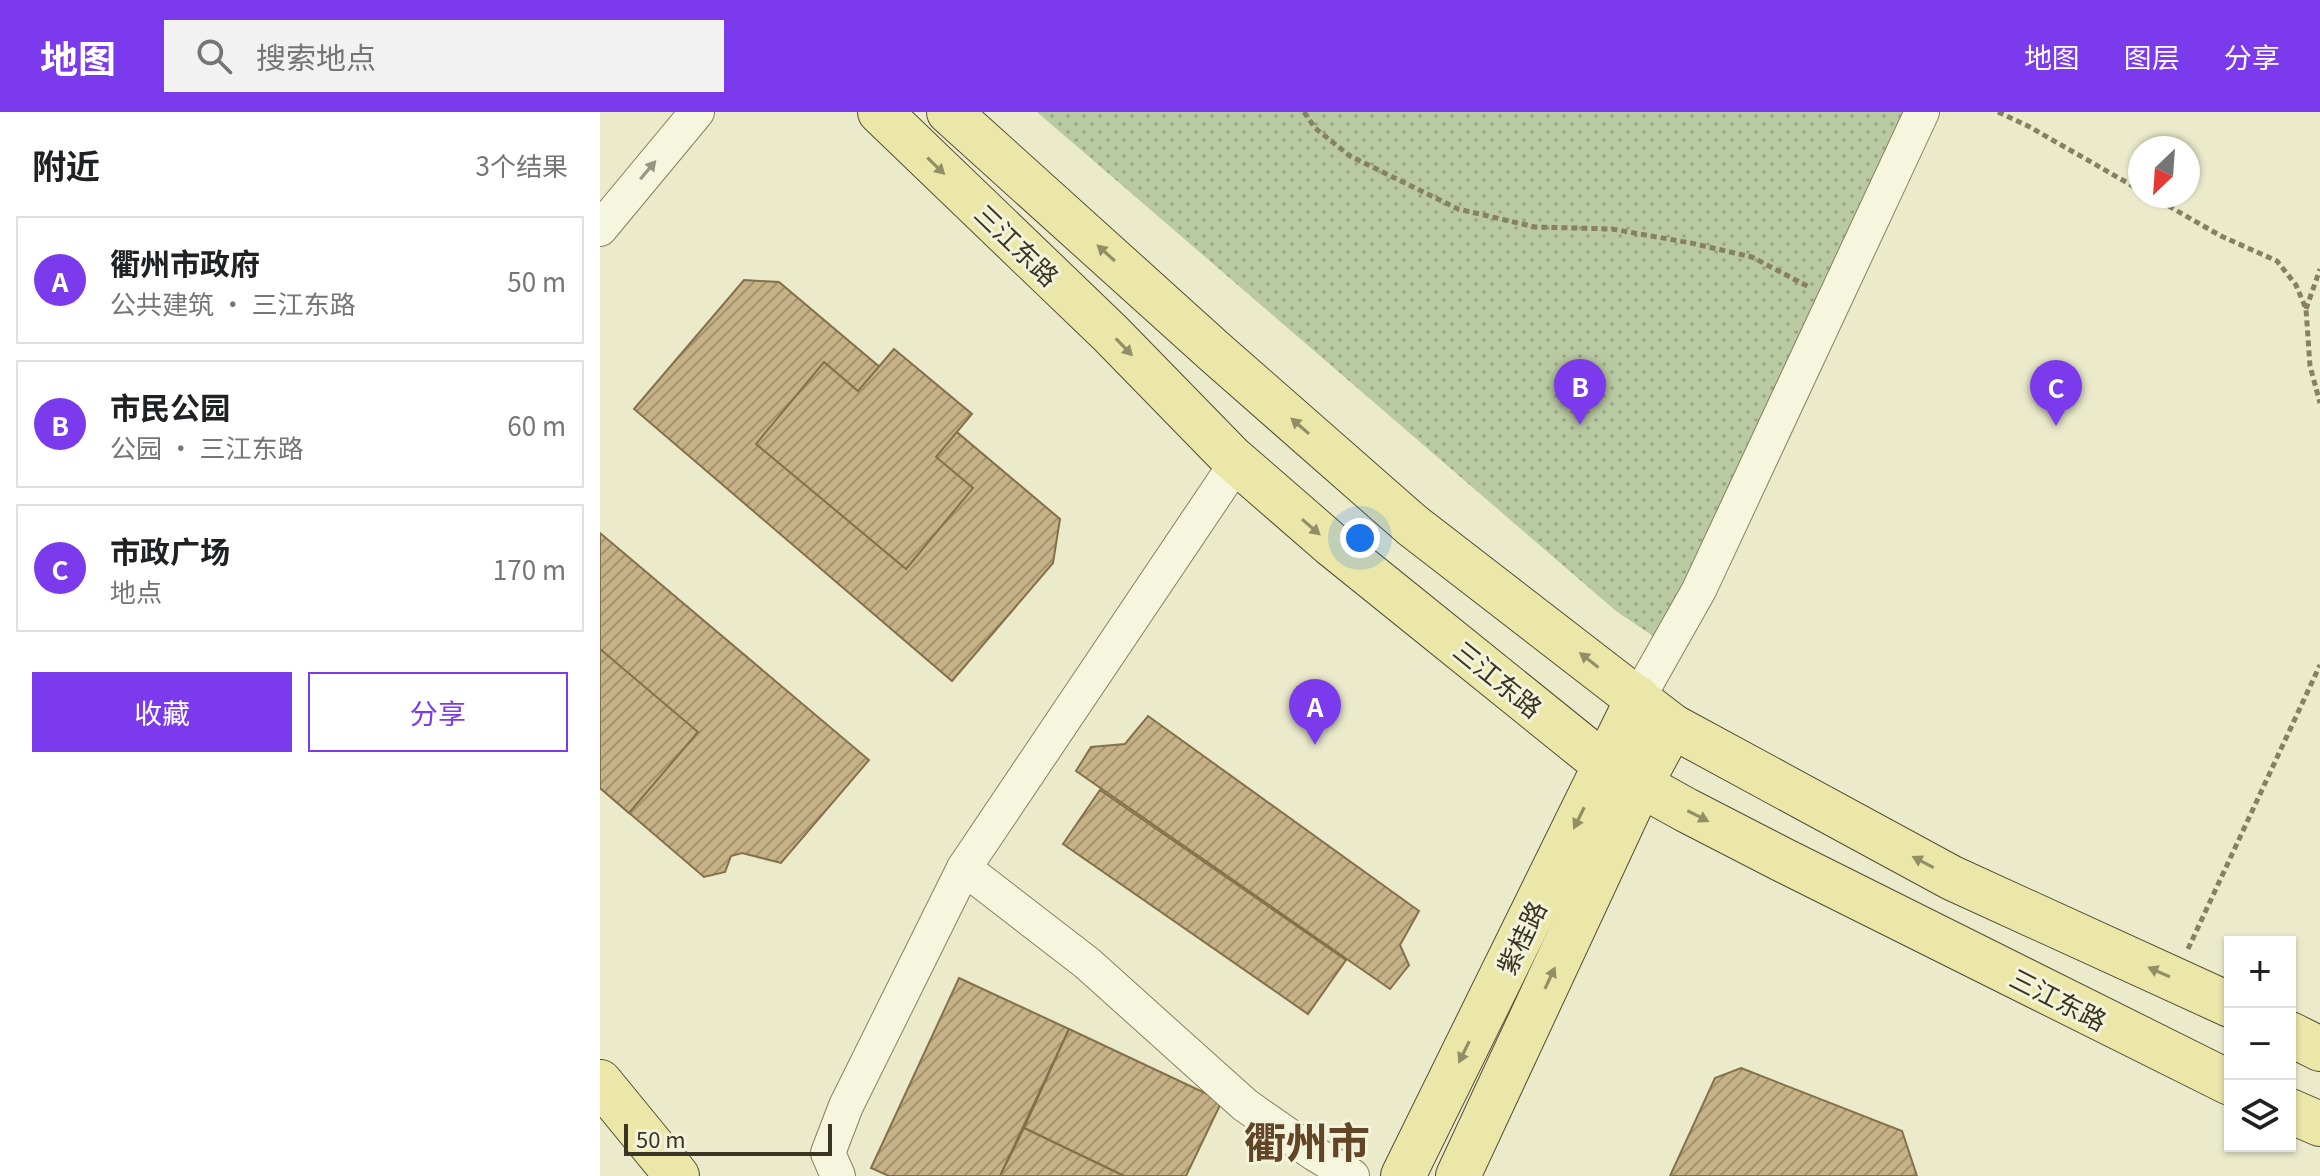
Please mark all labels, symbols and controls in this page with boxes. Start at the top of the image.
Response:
search box [164,20,724,92]
text: 地图 [40,29,116,84]
icon: search [192,34,236,78]
text: 搜索地点 [256,34,376,78]
text: 地图 [2024,36,2080,76]
text: 图层 [2124,36,2180,76]
text: 分享 [2224,36,2280,76]
north arrow [2128,136,2200,208]
text: 附近 [32,140,100,189]
text: 3个结果 [476,146,568,183]
one-way arrow [927,157,946,175]
one-way arrow [639,161,656,181]
street label: 三江东路 [968,195,1068,293]
text: 衢州市政府 [110,240,260,284]
one-way arrow [1096,245,1115,263]
text: A [52,262,68,299]
text: 50 m [507,262,566,299]
text: 公共建筑 · 三江东路 [110,284,356,321]
one-way arrow [1114,337,1132,356]
pin: B [1554,359,1606,425]
pin: C [2030,360,2082,426]
text: 市民公园 [110,384,230,428]
text: B [51,406,69,443]
text: 60 m [507,406,566,443]
one-way arrow [1290,418,1309,436]
text: 公园 · 三江东路 [110,428,304,465]
one-way arrow [1301,517,1321,535]
your location [1340,518,1380,558]
text: 市政广场 [110,528,230,572]
text: C [51,550,69,587]
text: 170 m [493,550,566,587]
text: 地点 [110,572,162,609]
street label: 三江东路 [1447,631,1551,725]
one-way arrow [1579,653,1599,669]
button: 收藏 [32,672,292,752]
button: 分享 [308,672,568,752]
pin: A [1289,679,1341,745]
one-way arrow [1572,807,1586,830]
one-way arrow [1686,809,1709,822]
one-way arrow [1912,856,1935,869]
street label: 紫桂路 [1486,894,1554,980]
map controls [2224,936,2296,1152]
button: + [2224,936,2296,1008]
street label: 三江东路 [2004,958,2114,1038]
one-way arrow [2147,965,2171,979]
one-way arrow [1543,967,1557,990]
button: − [2224,1008,2296,1080]
one-way arrow [1457,1040,1471,1063]
button: layers [2224,1080,2296,1152]
district label: 衢州市 [1244,1109,1370,1170]
scale bar [624,1120,832,1156]
text: 50 m [636,1122,686,1154]

